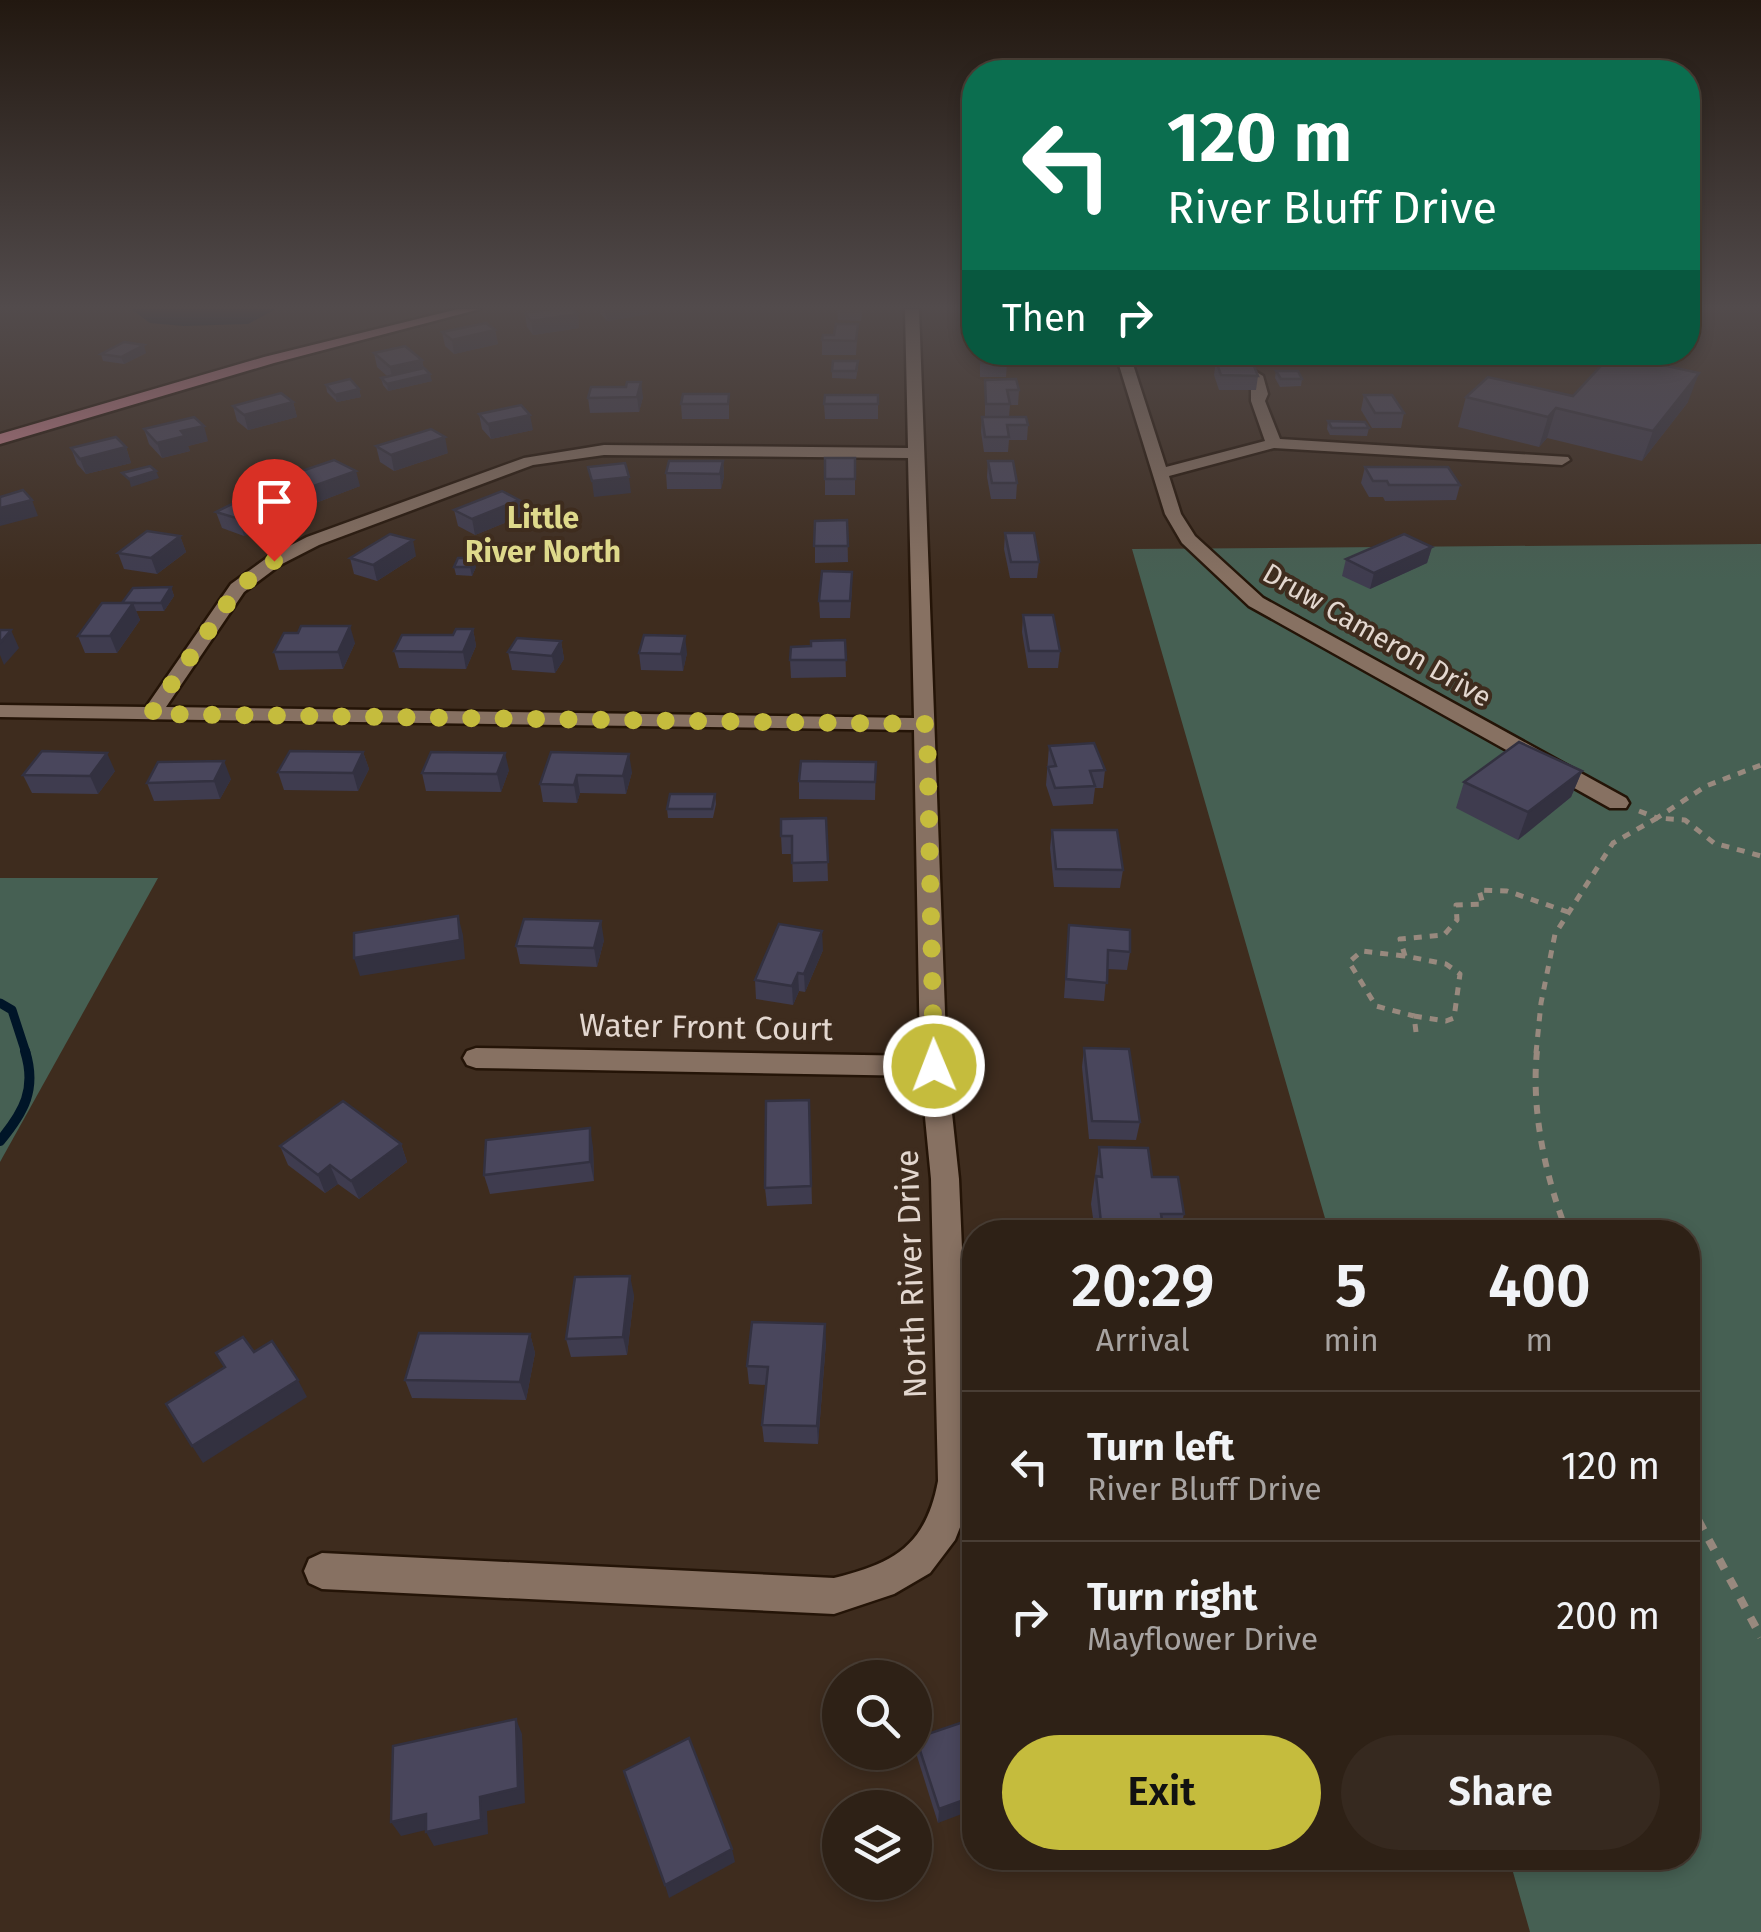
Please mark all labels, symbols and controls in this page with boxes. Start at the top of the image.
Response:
text: 120 m [1167,96,1352,180]
icon: left [1002,100,1132,230]
text: River Bluff Drive [1167,181,1497,235]
icon: right [1107,290,1162,345]
text: Then [1002,295,1087,341]
pin [232,459,317,562]
icon: arrive [247,474,302,529]
district label: Little River North [465,500,621,570]
street label: Druw Cameron Drive [1257,556,1497,714]
street label: Water Front Court [579,1006,834,1048]
position arrow [882,1014,986,1118]
street label: North River Drive [888,1149,934,1399]
text: 20:29 [1071,1250,1214,1322]
text: 5 [1335,1250,1367,1322]
text: 400 [1488,1250,1591,1322]
text: Arrival [1096,1321,1190,1359]
text: min [1323,1321,1379,1359]
text: m [1526,1321,1553,1359]
text: Turn left [1087,1424,1234,1470]
icon: left [1002,1439,1057,1494]
text: 120 m [1561,1443,1660,1489]
text: River Bluff Drive [1087,1470,1322,1508]
text: Turn right [1087,1574,1257,1620]
icon: right [1002,1589,1057,1644]
text: 200 m [1556,1593,1660,1639]
text: Mayflower Drive [1087,1620,1318,1658]
map controls [822,1660,932,1900]
button: search [822,1660,932,1770]
button: Exit [1002,1735,1321,1850]
button: Share [1341,1735,1660,1850]
button: layers [822,1790,932,1900]

